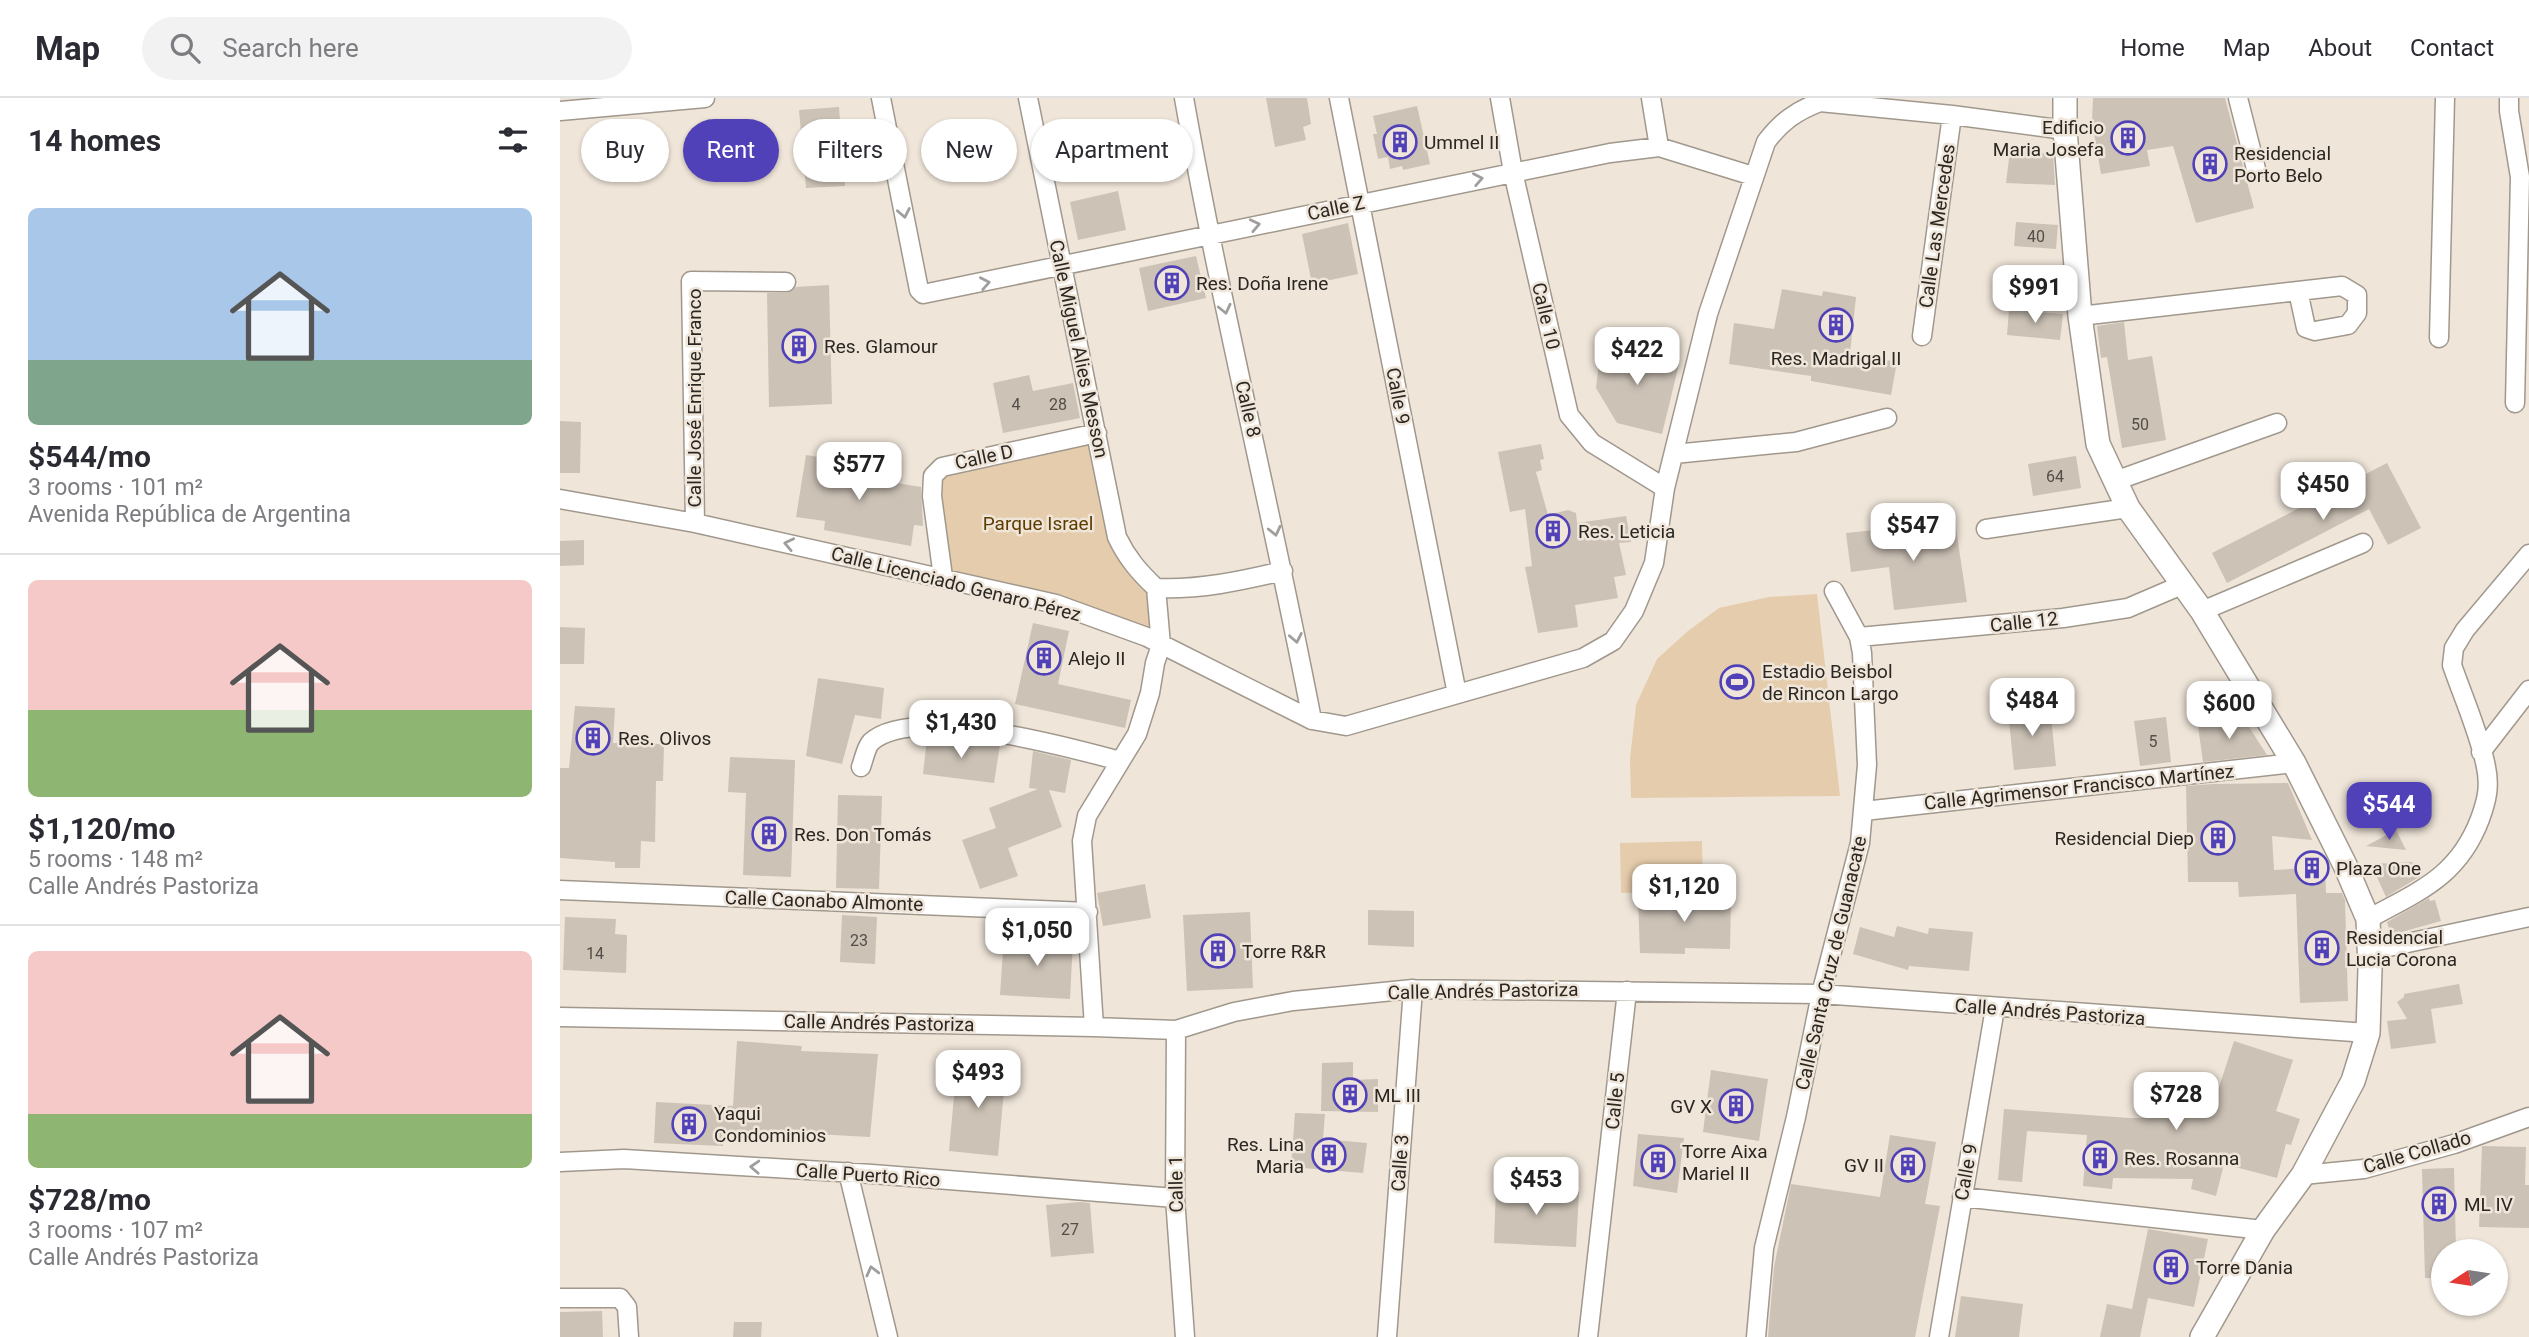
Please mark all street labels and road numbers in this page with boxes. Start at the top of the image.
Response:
street label: Calle Las Mercedes [1914,143,1960,309]
street label: Calle Z [1305,191,1367,225]
street label: Calle Miguel Alies Messon [1045,238,1113,460]
street label: Calle 10 [1527,280,1565,352]
street label: Calle José Enrique Franco [683,289,706,508]
street label: Calle 9 [1381,366,1415,426]
street label: Calle 8 [1230,378,1266,440]
street label: Calle D [953,440,1015,474]
street label: Calle Licenciado Genaro Pérez [829,542,1083,626]
street label: Calle 12 [1989,607,2059,637]
street label: Calle Agrimensor Francisco Martínez [1923,759,2235,815]
street label: Calle Santa Cruz de Guanacate [1791,834,1871,1092]
street label: Calle Caonabo Almonte [724,886,924,916]
street label: Calle Andrés Pastoriza [1387,978,1579,1004]
street label: Calle Andrés Pastoriza [1954,994,2146,1030]
street label: Calle Andrés Pastoriza [783,1010,975,1036]
street label: Calle 5 [1601,1071,1629,1131]
street label: Calle Collado [2360,1126,2474,1178]
street label: Calle 3 [1387,1134,1413,1192]
street label: Calle 9 [1950,1142,1982,1202]
street label: Calle 1 [1164,1155,1188,1213]
street label: Calle Puerto Rico [795,1158,941,1192]

